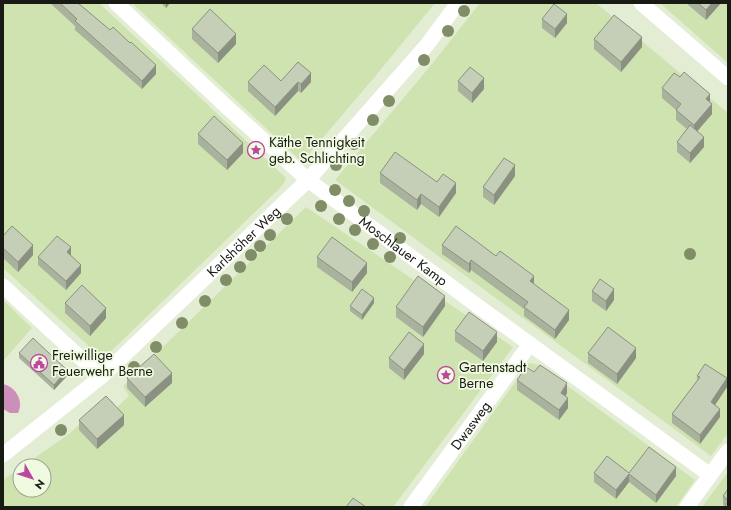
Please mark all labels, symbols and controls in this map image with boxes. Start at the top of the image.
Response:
place label: Käthe Tennigkeit geb. Schlichting [269,132,365,168]
place icon: Käthe Tennigkeit geb. Schlichting [246,140,266,160]
street label: Karlshöher Weg [202,201,285,281]
street label: Moschlauer Kamp [355,211,452,291]
place label: Freiwillige Feuerwehr Berne [52,345,153,381]
public building icon: Freiwillige Feuerwehr Berne [29,353,49,373]
place label: Gartenstadt Berne [459,357,527,393]
place icon: Gartenstadt Berne [436,365,456,385]
street label: Dwasweg [446,397,495,454]
north arrow [12,458,52,498]
text: N [31,476,49,493]

